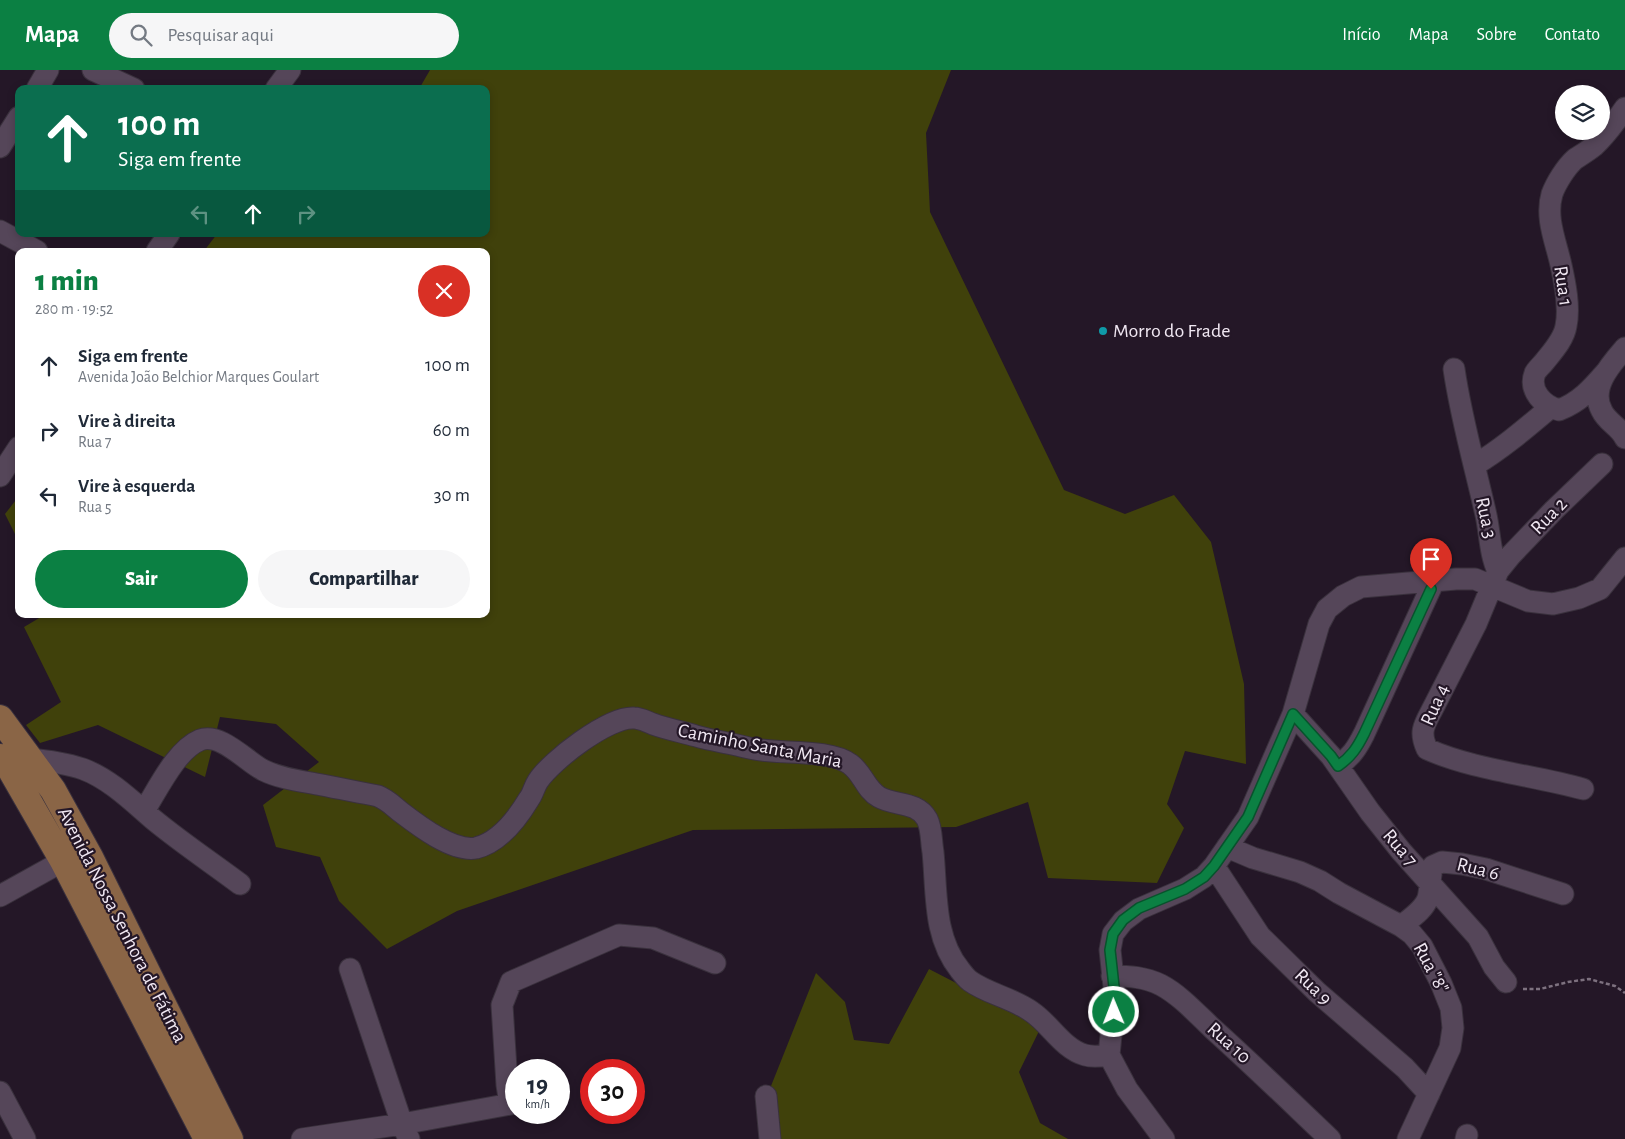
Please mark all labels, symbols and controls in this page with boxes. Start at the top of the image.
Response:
search box [109,13,459,58]
icon: search [127,21,155,49]
text: Mapa [25,23,79,47]
text: Pesquisar aqui [167,26,274,45]
text: Início [1342,26,1381,44]
text: Mapa [1409,26,1449,44]
text: Sobre [1477,26,1517,44]
text: Contato [1545,26,1600,44]
map controls [1555,85,1610,140]
button: layers [1555,85,1610,140]
icon: ahead [35,105,100,170]
text: 100 m [118,107,201,142]
text: Siga em frente [118,148,241,170]
icon: left [186,200,214,228]
icon: ahead [239,200,267,228]
icon: right [292,200,320,228]
button: close [418,265,470,317]
street label: Rua 1 [1550,265,1576,307]
text: 1 min [35,266,99,296]
text: 280 m · 19:52 [35,301,113,317]
place label: Morro do Frade [1113,321,1231,341]
marker: Morro do Frade [1097,325,1109,337]
text: Siga em frente [78,347,188,366]
icon: ahead [35,352,63,380]
text: 100 m [425,356,470,375]
text: Avenida João Belchior Marques Goulart [78,369,319,385]
text: Vire à direita [78,412,176,431]
icon: right [35,417,63,445]
text: 60 m [433,421,470,440]
text: Rua 7 [78,434,111,450]
text: Vire à esquerda [78,477,195,496]
icon: left [35,482,63,510]
text: 30 m [434,486,470,505]
street label: Rua 2 [1527,494,1571,538]
street label: Rua 3 [1472,496,1500,540]
text: Rua 5 [78,499,111,515]
pin [1410,538,1452,589]
icon: arrive [1417,545,1445,573]
button: Sair [35,550,248,608]
button: Compartilhar [258,550,470,608]
street label: Rua 4 [1417,681,1453,729]
street label: Caminho Santa Maria [676,720,844,772]
street label: Avenida Nossa Senhora de Fátima [54,804,190,1046]
street label: Rua 7 [1379,826,1421,870]
street label: Rua 6 [1455,854,1501,884]
street label: Rua "8" [1409,939,1453,997]
street label: Rua 9 [1291,965,1335,1009]
position arrow [1087,985,1139,1037]
street label: Rua 10 [1203,1019,1255,1067]
speed limit sign: 30 [580,1059,645,1124]
text: 19 [527,1073,548,1098]
text: km/h [525,1098,550,1110]

